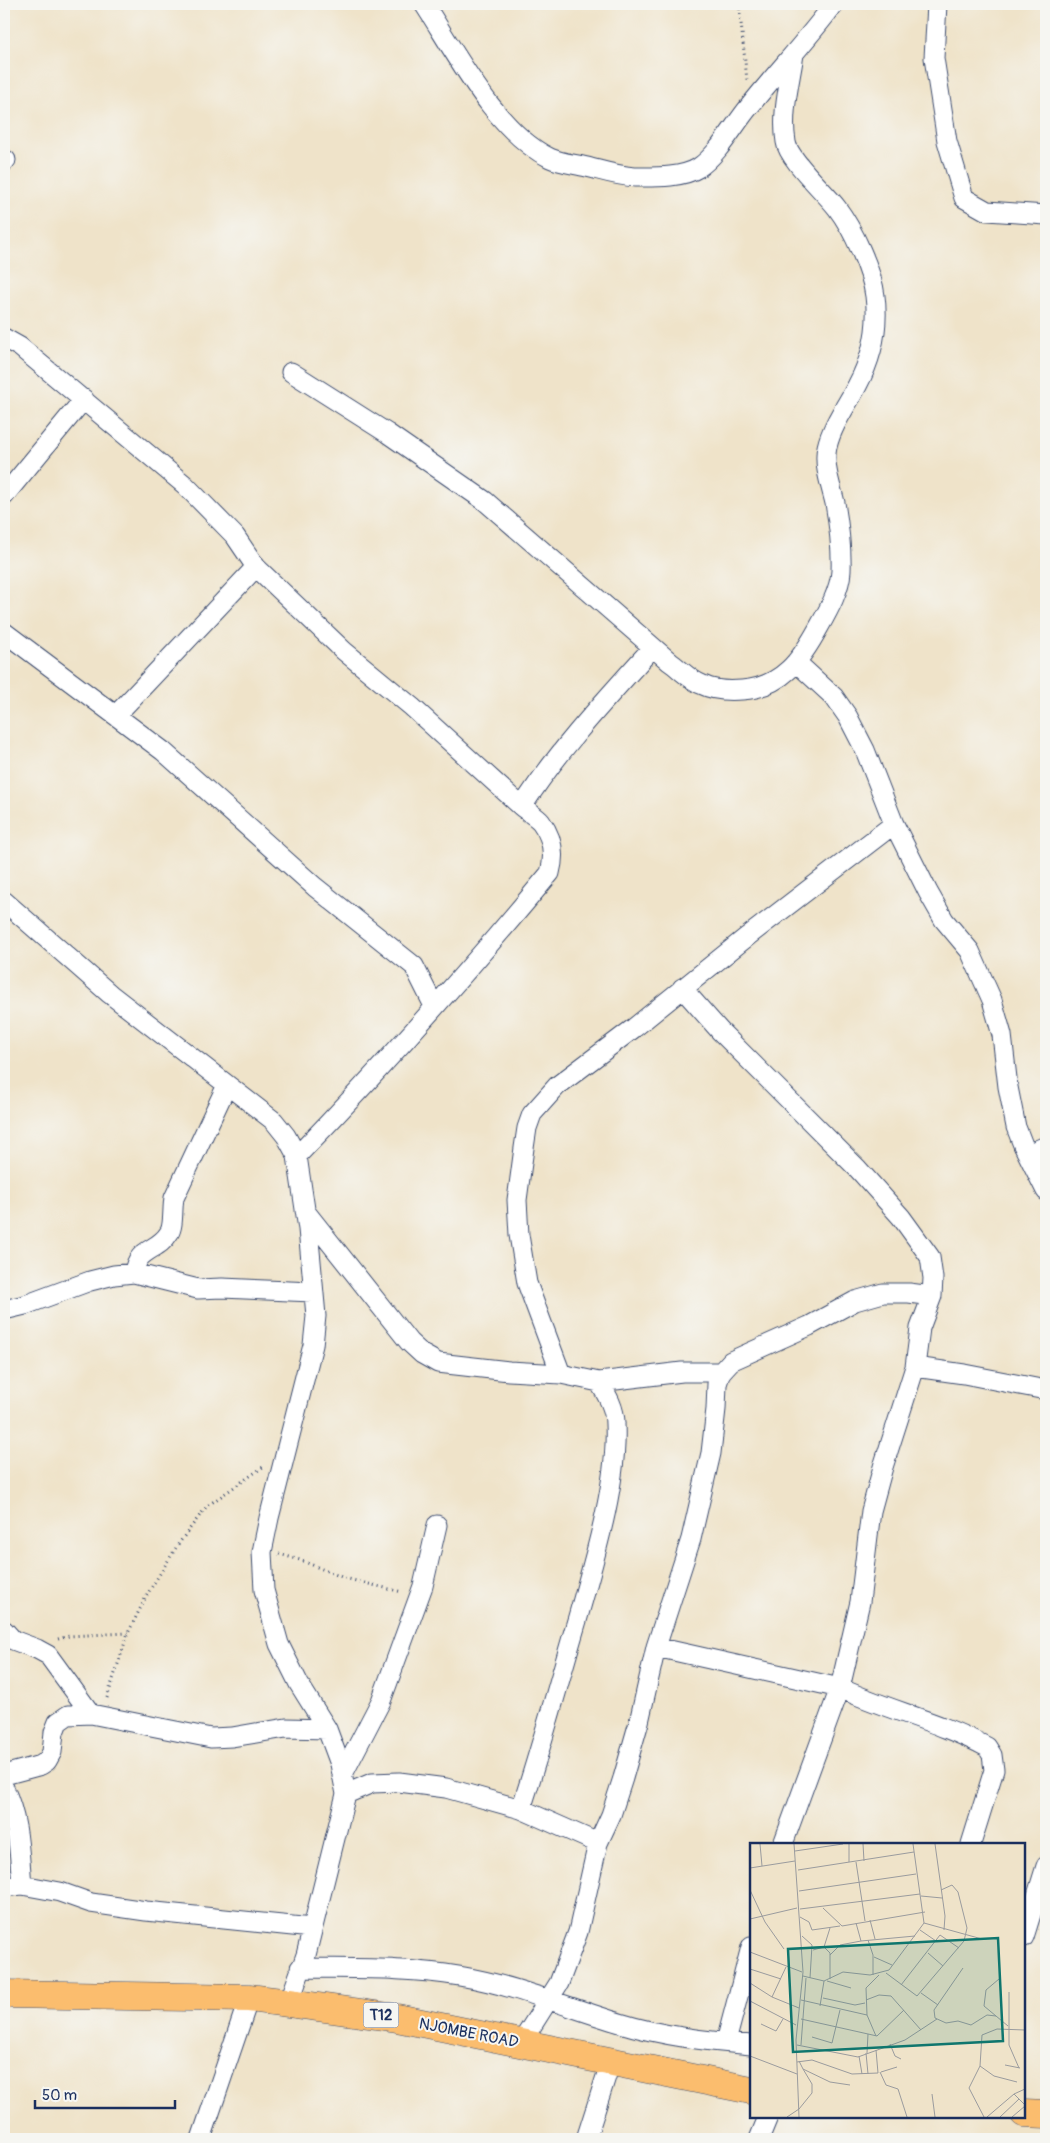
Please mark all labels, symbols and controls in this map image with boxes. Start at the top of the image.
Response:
inset map [750,1843,1025,2118]
road number: T12 [364,2002,398,2028]
street label: NJOMBE ROAD [417,2014,520,2052]
scale bar [35,2078,175,2110]
text: 50 m [42,2086,77,2105]

